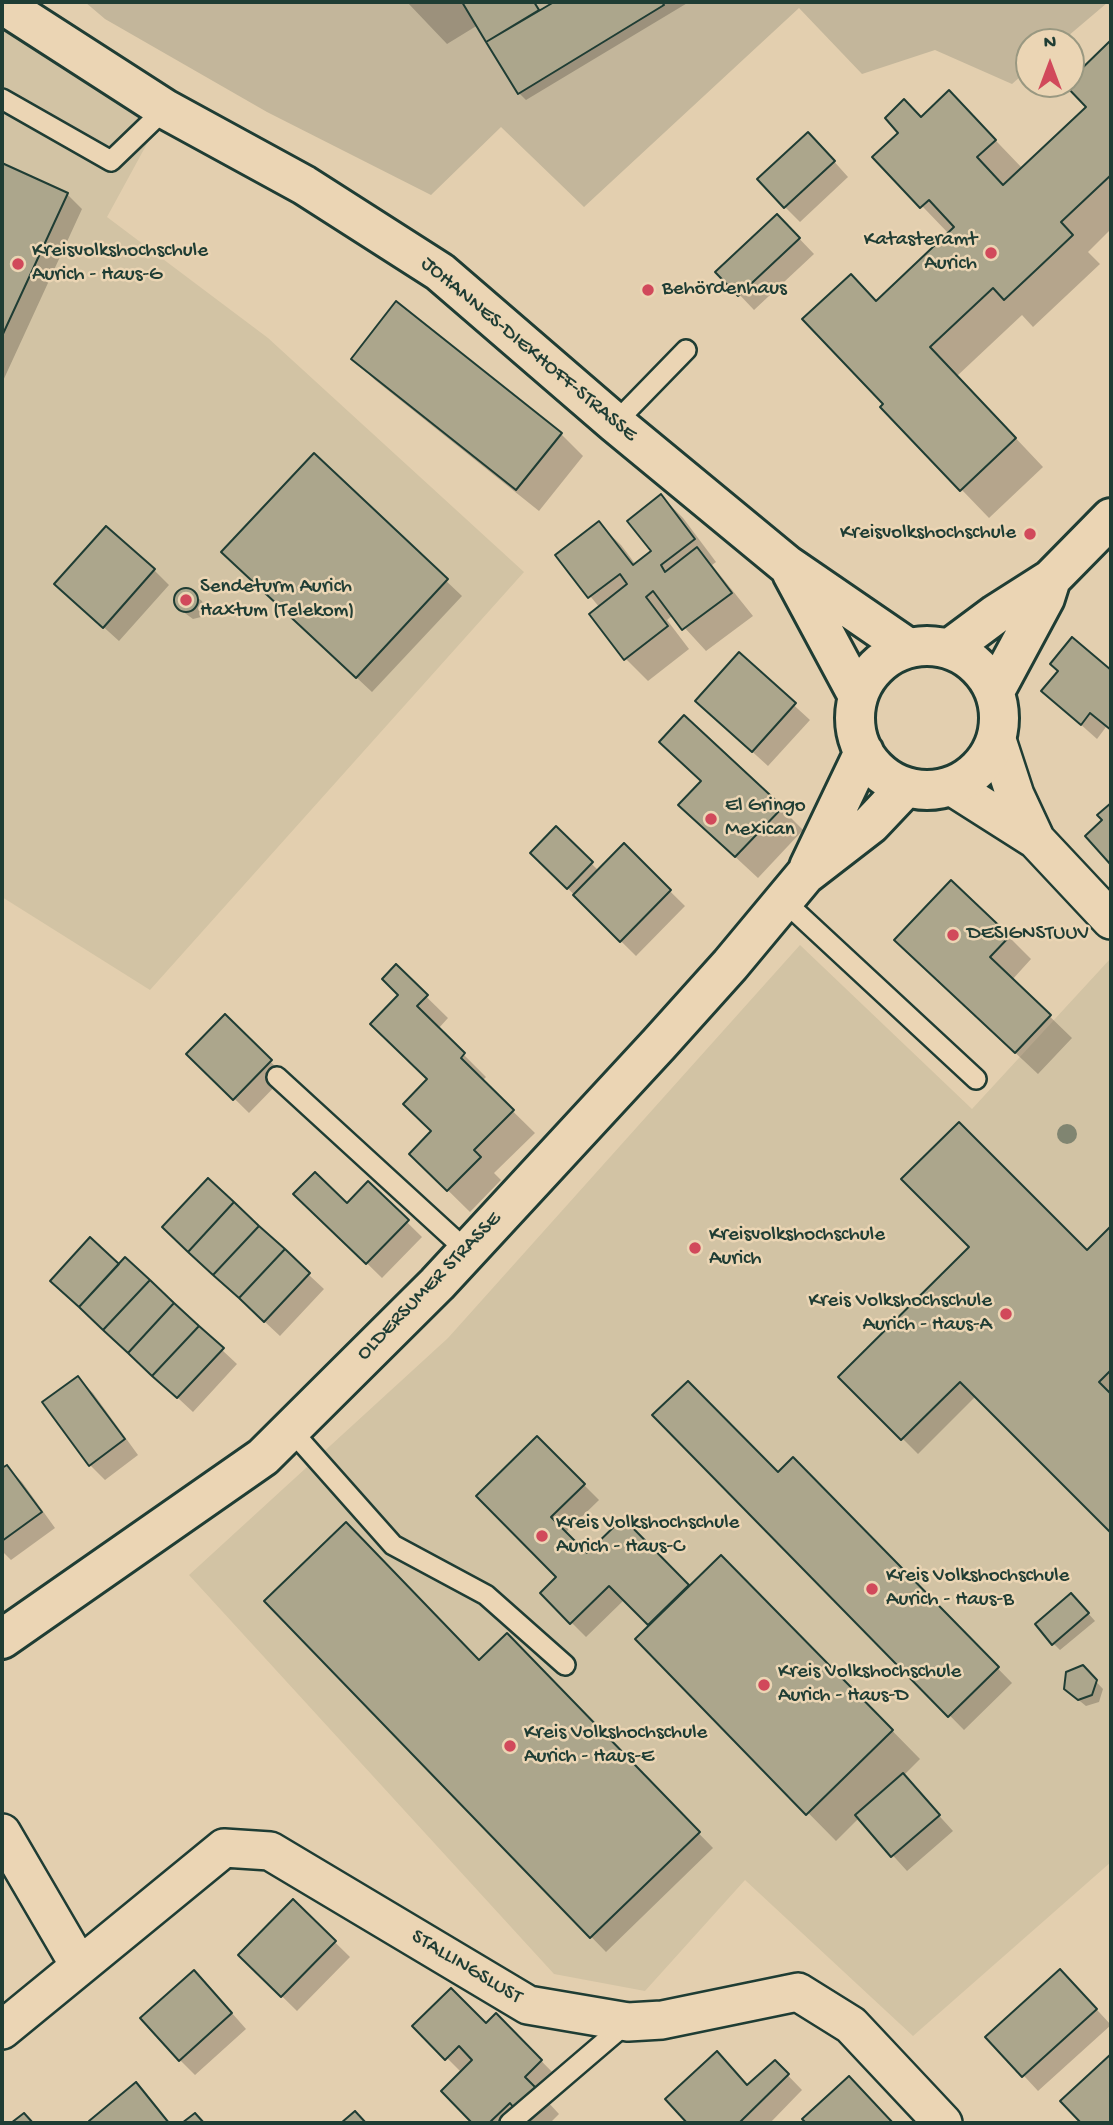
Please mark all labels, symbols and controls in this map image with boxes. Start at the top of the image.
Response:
north arrow [1015,28,1085,98]
text: N [1044,32,1056,55]
place label: Katasteramt Aurich [864,228,977,278]
place label: Kreisvolkshochschule Aurich - Haus-G [32,239,208,289]
marker: Katasteramt Aurich [983,245,999,261]
street label: JOHANNES-DIEKHOFF-STRASSE [415,252,641,448]
marker: Kreisvolkshochschule Aurich - Haus-G [10,256,26,272]
place label: Behördenhaus [662,277,787,303]
marker: Behördenhaus [640,282,656,298]
place label: Kreisvolkshochschule [840,521,1016,547]
marker: Kreisvolkshochschule [1022,526,1038,542]
place label: Sendeturm Aurich Haxtum (Telekom) [200,575,354,625]
marker: Sendeturm Aurich Haxtum (Telekom) [178,592,194,608]
place label: El Gringo Mexican [725,794,806,844]
marker: El Gringo Mexican [703,811,719,827]
place label: DESIGNSTUUV [967,922,1089,948]
marker: DESIGNSTUUV [945,927,961,943]
street label: OLDERSUMER STRASSE [352,1207,508,1367]
place label: Kreisvolkshochschule Aurich [709,1223,885,1273]
marker: Kreisvolkshochschule Aurich [687,1240,703,1256]
place label: Kreis Volkshochschule Aurich - Haus-A [809,1289,992,1339]
marker: Kreis Volkshochschule Aurich - Haus-A [998,1306,1014,1322]
place label: Kreis Volkshochschule Aurich - Haus-C [556,1511,739,1561]
marker: Kreis Volkshochschule Aurich - Haus-C [534,1528,550,1544]
place label: Kreis Volkshochschule Aurich - Haus-B [886,1564,1069,1614]
marker: Kreis Volkshochschule Aurich - Haus-B [864,1581,880,1597]
place label: Kreis Volkshochschule Aurich - Haus-D [778,1660,961,1710]
marker: Kreis Volkshochschule Aurich - Haus-D [756,1677,772,1693]
place label: Kreis Volkshochschule Aurich - Haus-E [524,1721,707,1771]
marker: Kreis Volkshochschule Aurich - Haus-E [502,1738,518,1754]
street label: STALLINGSLUST [406,1925,526,2011]

